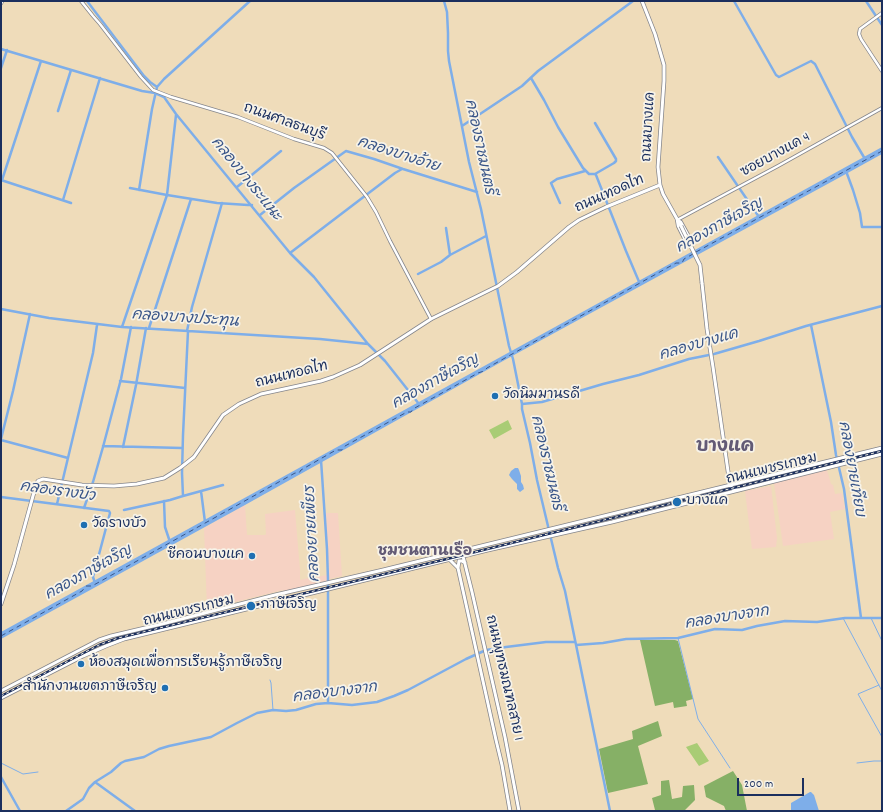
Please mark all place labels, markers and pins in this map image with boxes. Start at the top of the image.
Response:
place label: วัดนิมมานรดี [503,388,580,404]
marker: วัดนิมมานรดี [490,391,500,401]
place label: บางแค [686,494,728,510]
marker: บางแค [671,496,683,508]
place label: วัดรางบัว [92,517,146,533]
marker: วัดรางบัว [79,520,89,530]
place label: ซีคอนบางแค [167,548,244,564]
marker: ซีคอนบางแค [247,551,257,561]
place label: ภาษีเจริญ [260,598,317,614]
marker: ภาษีเจริญ [245,600,257,612]
place label: ห้องสมุดเพื่อการเรียนรู้ภาษีเจริญ [89,656,282,672]
marker: ห้องสมุดเพื่อการเรียนรู้ภาษีเจริญ [76,659,86,669]
place label: สำนักงานเขตภาษีเจริญ [23,680,157,696]
marker: สำนักงานเขตภาษีเจริญ [160,683,170,693]

